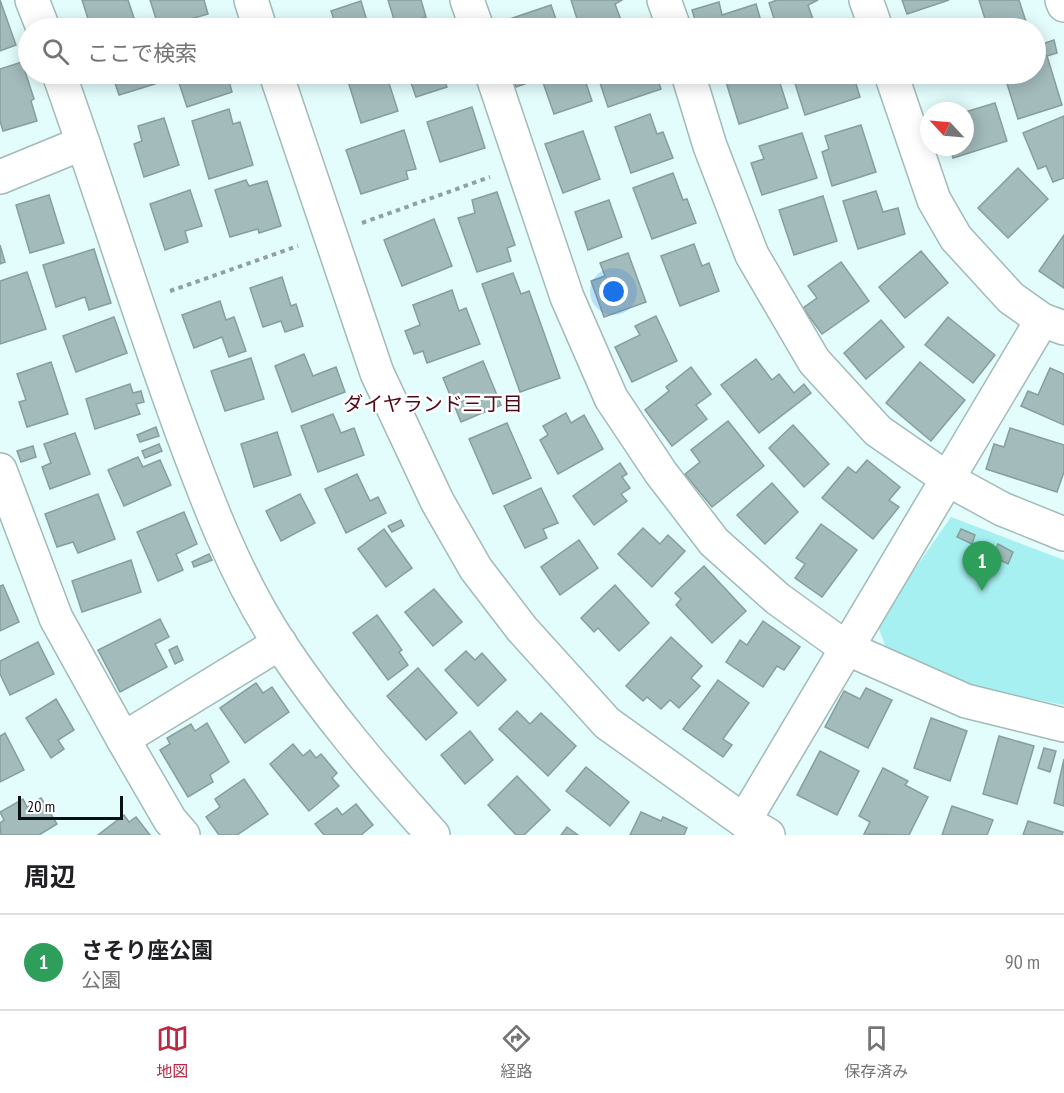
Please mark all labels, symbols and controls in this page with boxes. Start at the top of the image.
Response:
search box [18,18,1046,84]
icon: search [39,35,72,68]
text: ここで検索 [87,39,197,67]
north arrow [920,102,974,156]
your location [599,277,628,306]
district label: ダイヤランド三丁目 [343,391,523,417]
pin: 1 [962,542,1002,591]
scale bar [18,793,123,820]
text: 20 m [27,796,55,816]
text: 周辺 [24,860,76,893]
text: さそり座公園 [81,936,213,964]
text: 1 [39,949,48,975]
text: 90 m [1005,949,1040,975]
text: 公園 [81,967,121,993]
tab: 地図 [156,1022,189,1082]
tab: 経路 [500,1022,533,1082]
tab: 保存済み [844,1022,908,1082]

